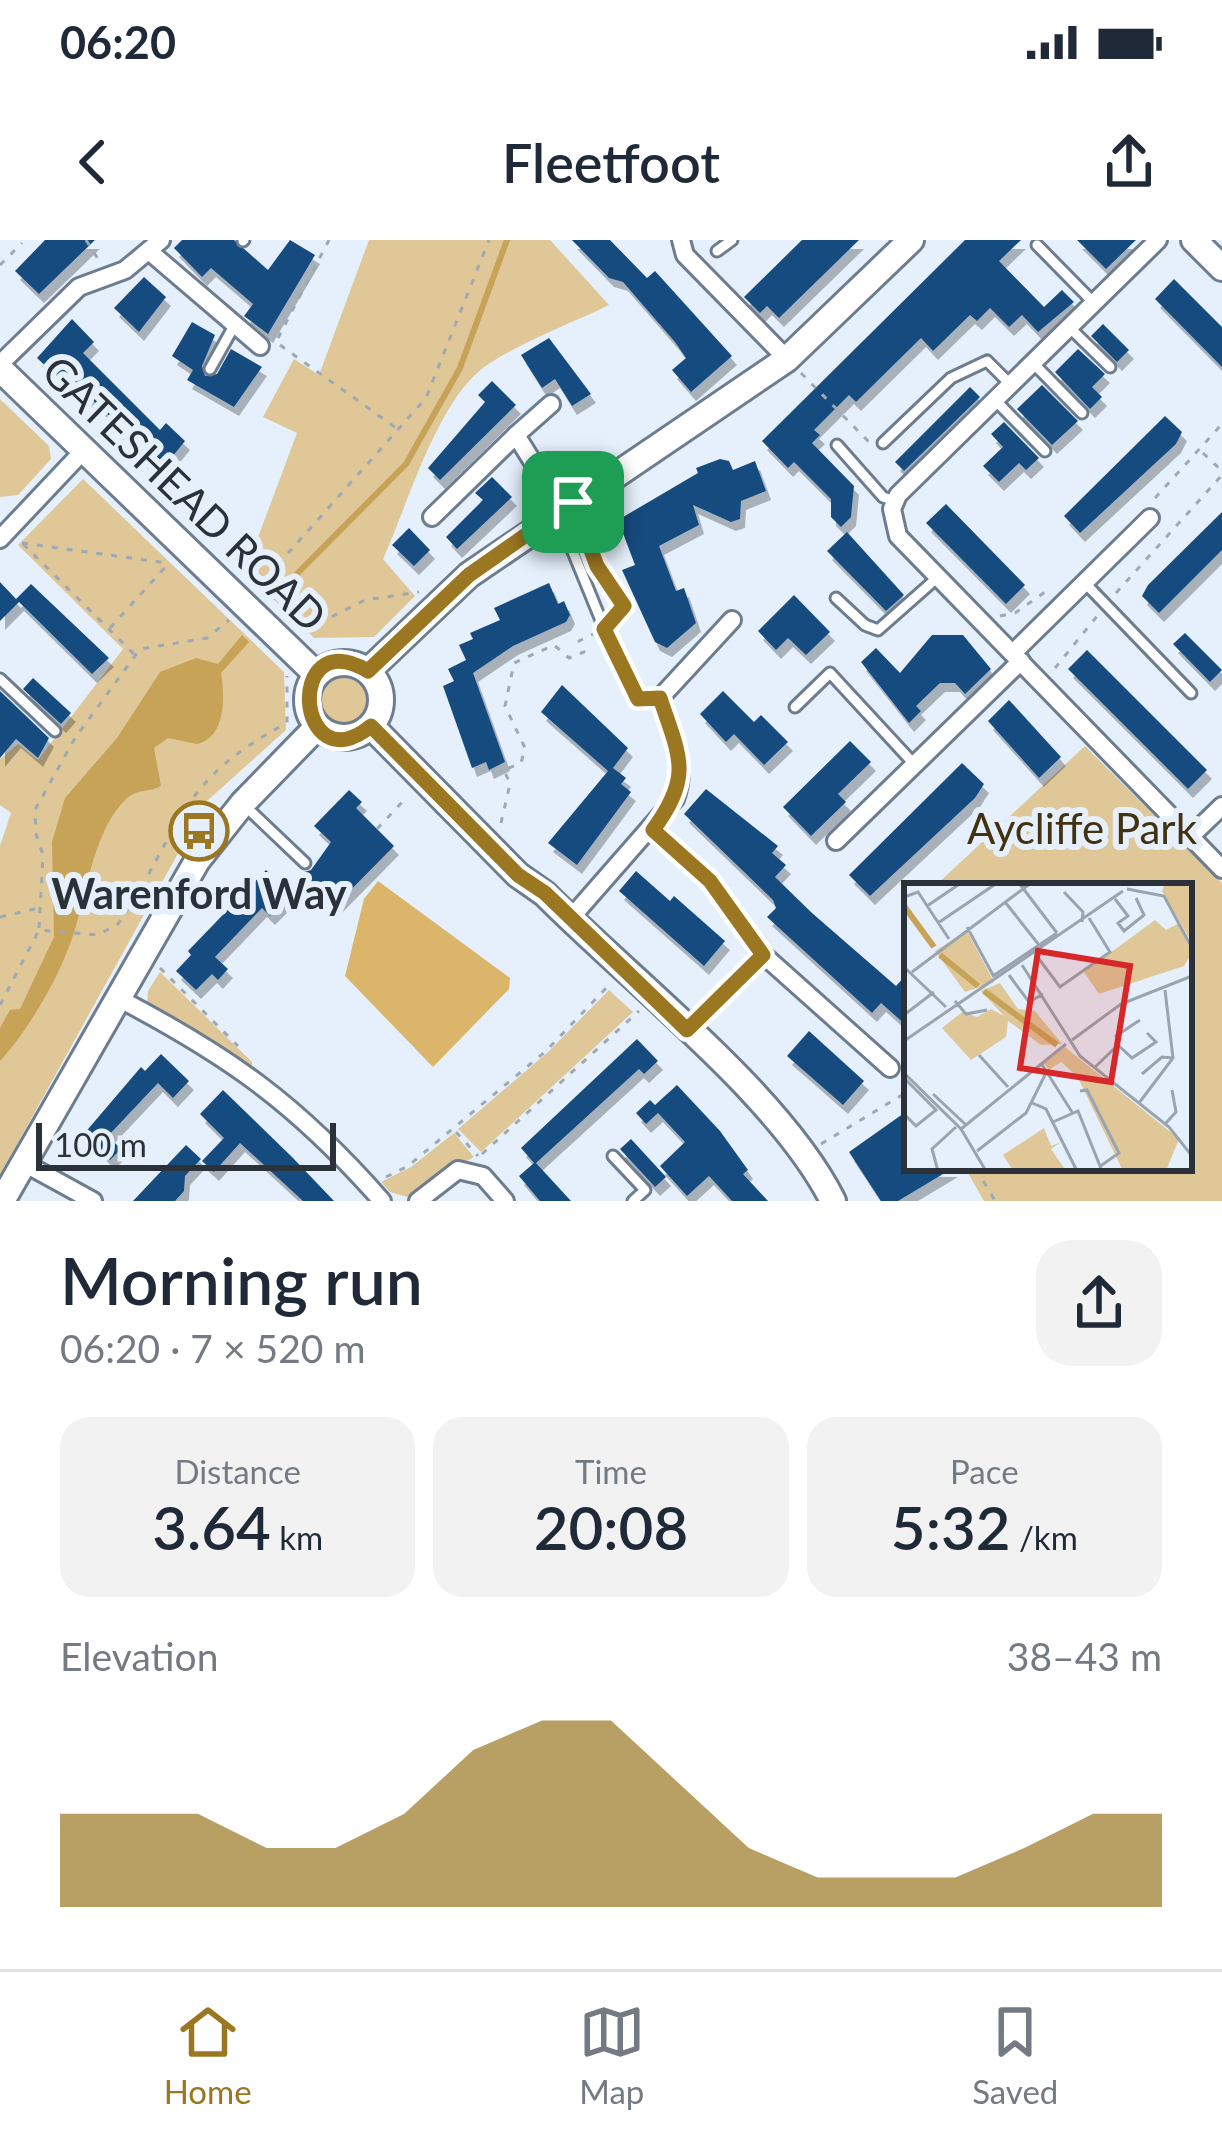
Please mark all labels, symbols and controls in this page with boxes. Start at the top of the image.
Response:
text: 06:20 [60,15,176,69]
icon: back [60,129,126,195]
icon: share [1096,129,1162,195]
text: Fleetfoot [502,130,720,195]
street label: GATESHEAD ROAD [33,345,337,641]
pin [522,451,624,553]
icon: arrive [540,469,606,535]
bus stop icon: Warenford Way [168,800,230,862]
park label: Aycliffe Park [967,803,1198,853]
place label: Warenford Way [51,868,348,918]
inset map [904,883,1192,1171]
scale bar [36,1117,336,1170]
text: 100 m [54,1124,147,1164]
text: Morning run [60,1240,423,1319]
button: share [1036,1240,1162,1366]
text: 06:20 · 7 × 520 m [60,1325,365,1371]
text: Distance [174,1451,301,1491]
text: Time [575,1451,647,1491]
text: Pace [950,1451,1019,1491]
text: 3.64 [152,1491,271,1563]
text: 20:08 [534,1491,688,1563]
text: 5:32 [891,1491,1011,1563]
text: km [271,1517,323,1557]
text: /km [1011,1517,1078,1557]
text: Elevation [60,1633,218,1679]
text: 38–43 m [1007,1633,1162,1679]
tab: Home [164,1999,252,2111]
tab: Map [579,1999,645,2111]
tab: Saved [972,1999,1058,2111]

